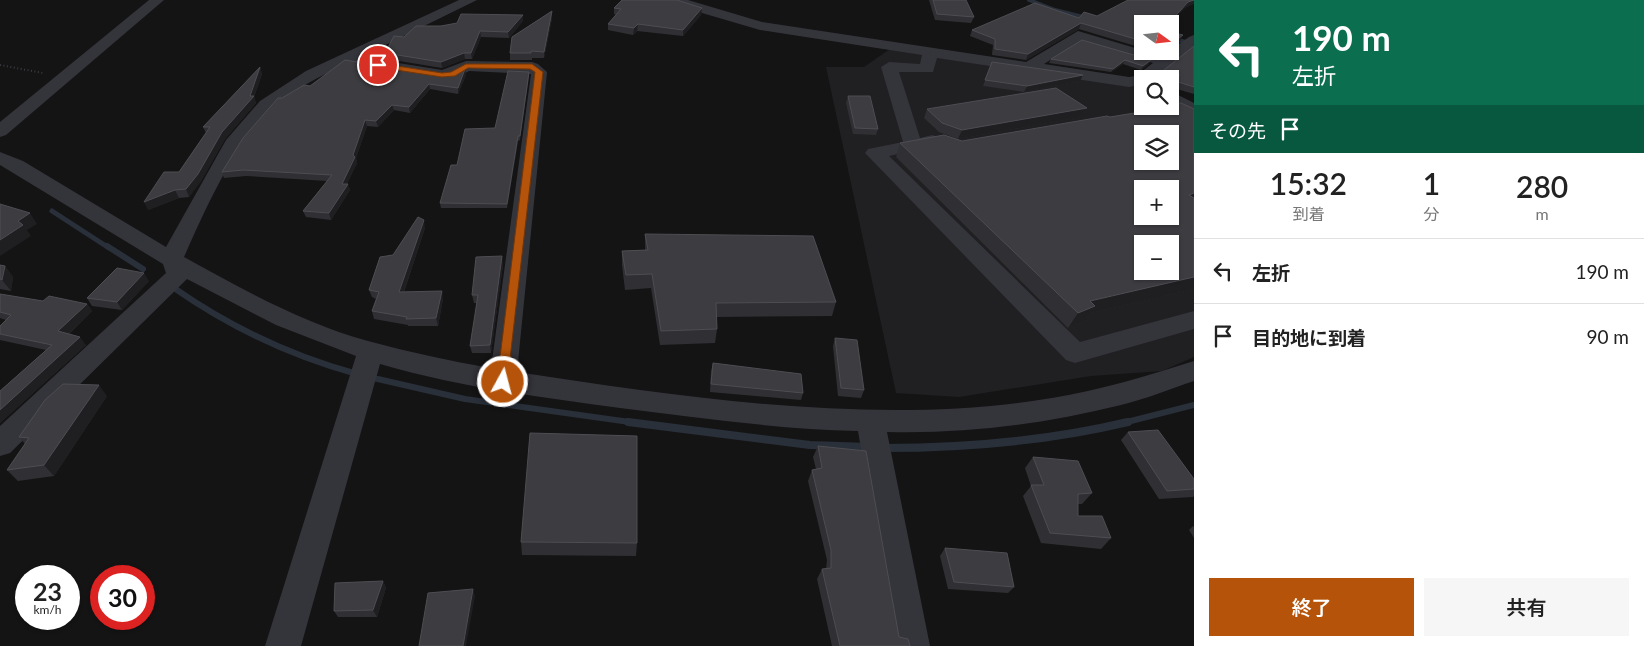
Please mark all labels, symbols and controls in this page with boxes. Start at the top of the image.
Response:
north arrow [1134,15,1179,60]
map controls [1134,15,1179,280]
text: 190 m [1292,16,1391,58]
icon: left [1209,20,1274,85]
pin [357,44,399,86]
icon: arrive [364,51,392,79]
text: 左折 [1292,62,1336,89]
button: search [1134,70,1179,115]
icon: arrive [1276,115,1304,143]
text: その先 [1209,119,1266,142]
button: layers [1134,125,1179,170]
text: 15:32 [1270,165,1347,201]
text: 1 [1423,165,1440,201]
text: 280 [1516,168,1568,204]
button: + [1134,180,1179,225]
text: 到着 [1292,204,1324,223]
text: 分 [1423,204,1440,223]
text: m [1536,204,1549,223]
button: − [1134,235,1179,280]
icon: left [1209,257,1237,285]
text: 190 m [1575,260,1629,283]
text: 左折 [1252,261,1290,284]
icon: arrive [1209,322,1237,350]
text: 90 m [1586,325,1629,348]
text: 目的地に到着 [1252,326,1366,349]
position arrow [476,355,528,407]
speed limit sign: 30 [90,565,155,630]
text: 23 [33,576,62,606]
button: 終了 [1209,578,1414,636]
button: 共有 [1424,578,1629,636]
text: km/h [33,602,62,617]

